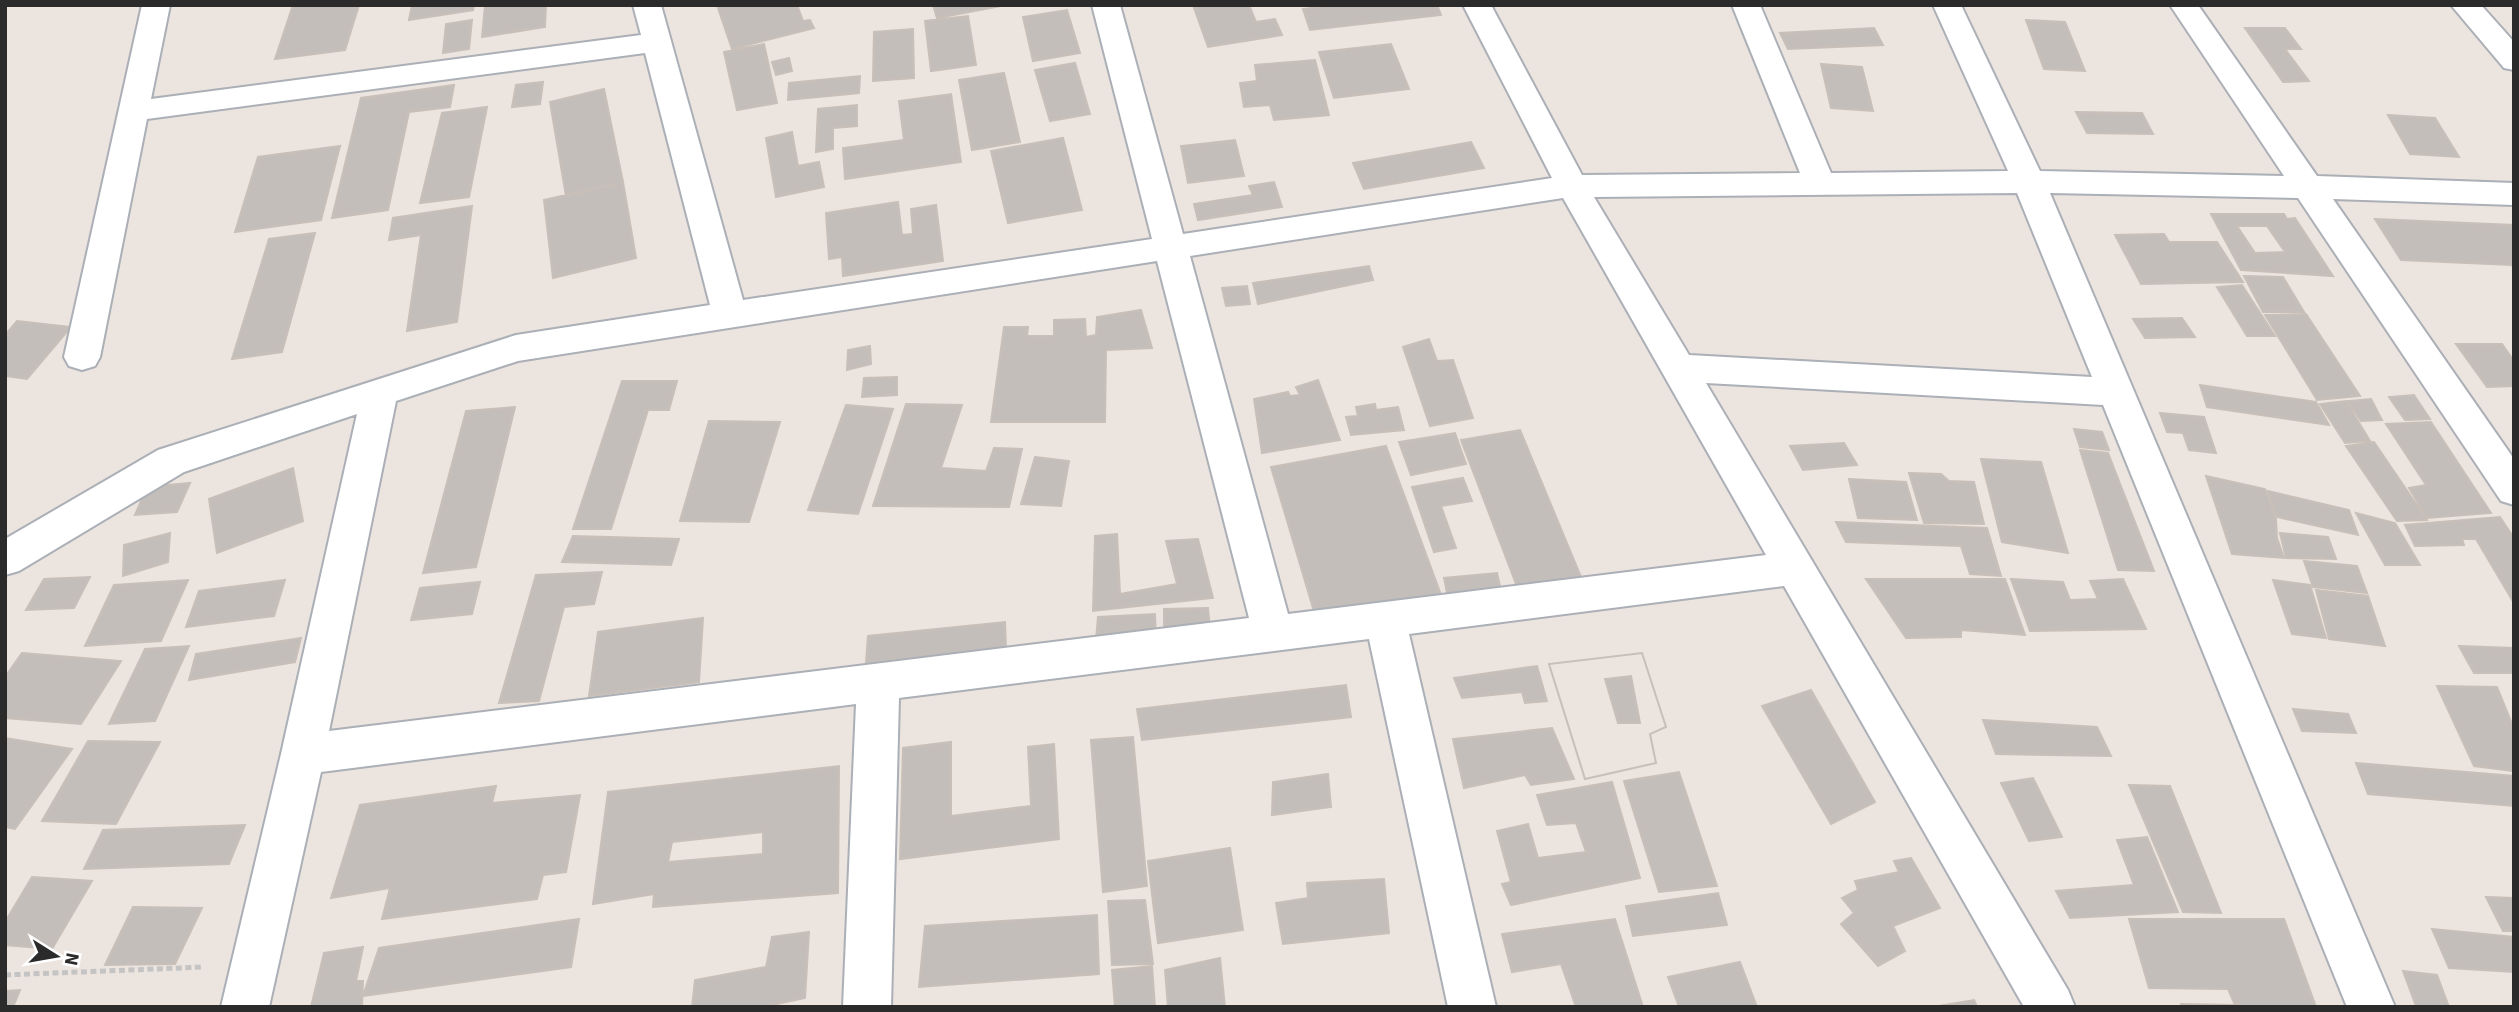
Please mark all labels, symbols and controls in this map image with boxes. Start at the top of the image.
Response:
north arrow [21,921,91,991]
text: N [57,950,86,968]

